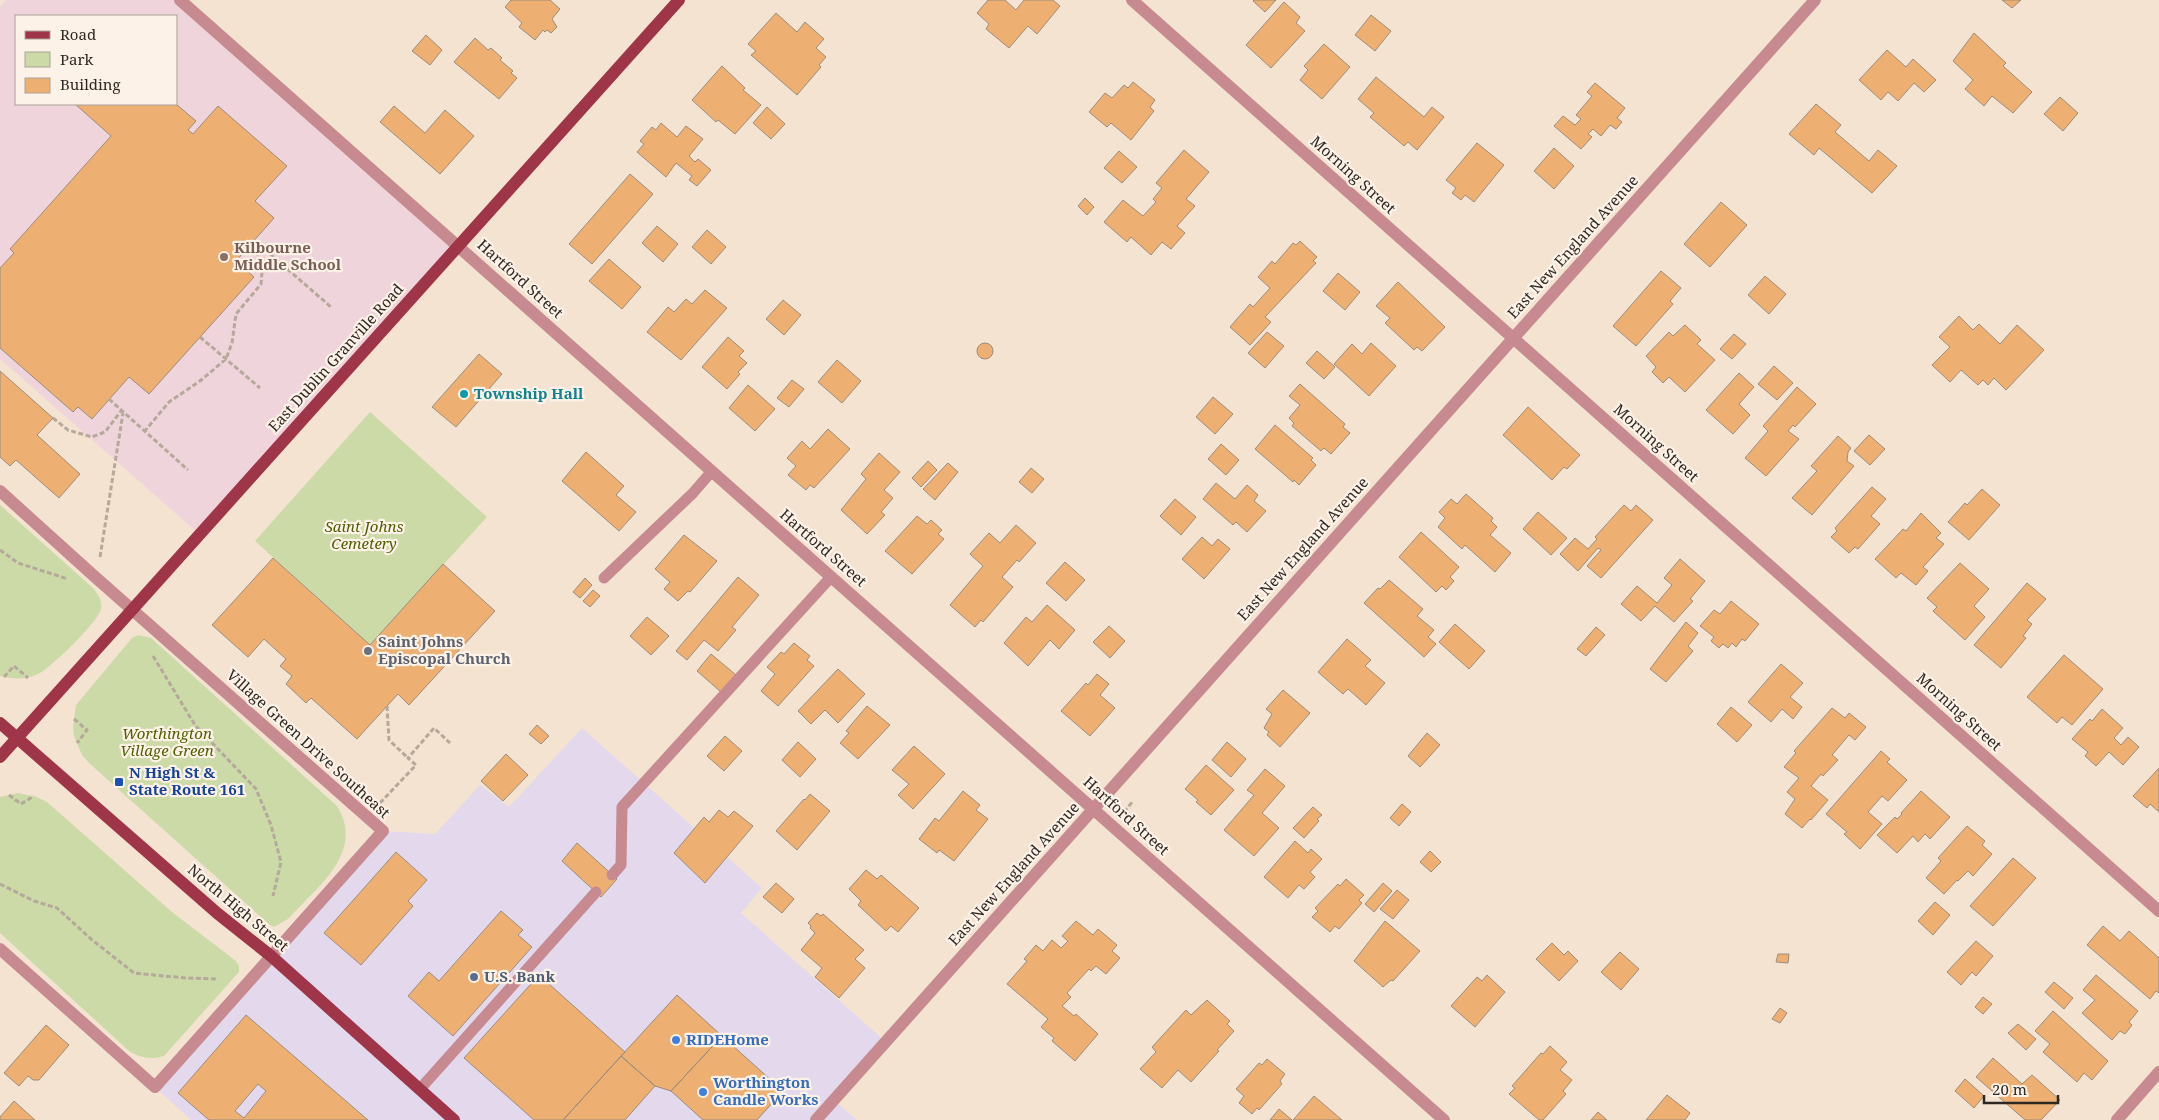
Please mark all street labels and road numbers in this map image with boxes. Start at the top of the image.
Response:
street label: Morning Street [1307,131,1400,218]
street label: East New England Avenue [1502,170,1642,322]
street label: Hartford Street [474,234,568,322]
street label: East Dublin Granville Road [263,279,407,436]
street label: Morning Street [1610,399,1703,486]
street label: East New England Avenue [1232,472,1372,624]
street label: Hartford Street [776,504,871,591]
street label: Village Green Drive Southeast [223,665,395,822]
street label: Morning Street [1913,668,2006,755]
street label: Hartford Street [1080,771,1174,859]
street label: East New England Avenue [943,797,1083,949]
street label: North High Street [184,859,293,955]

